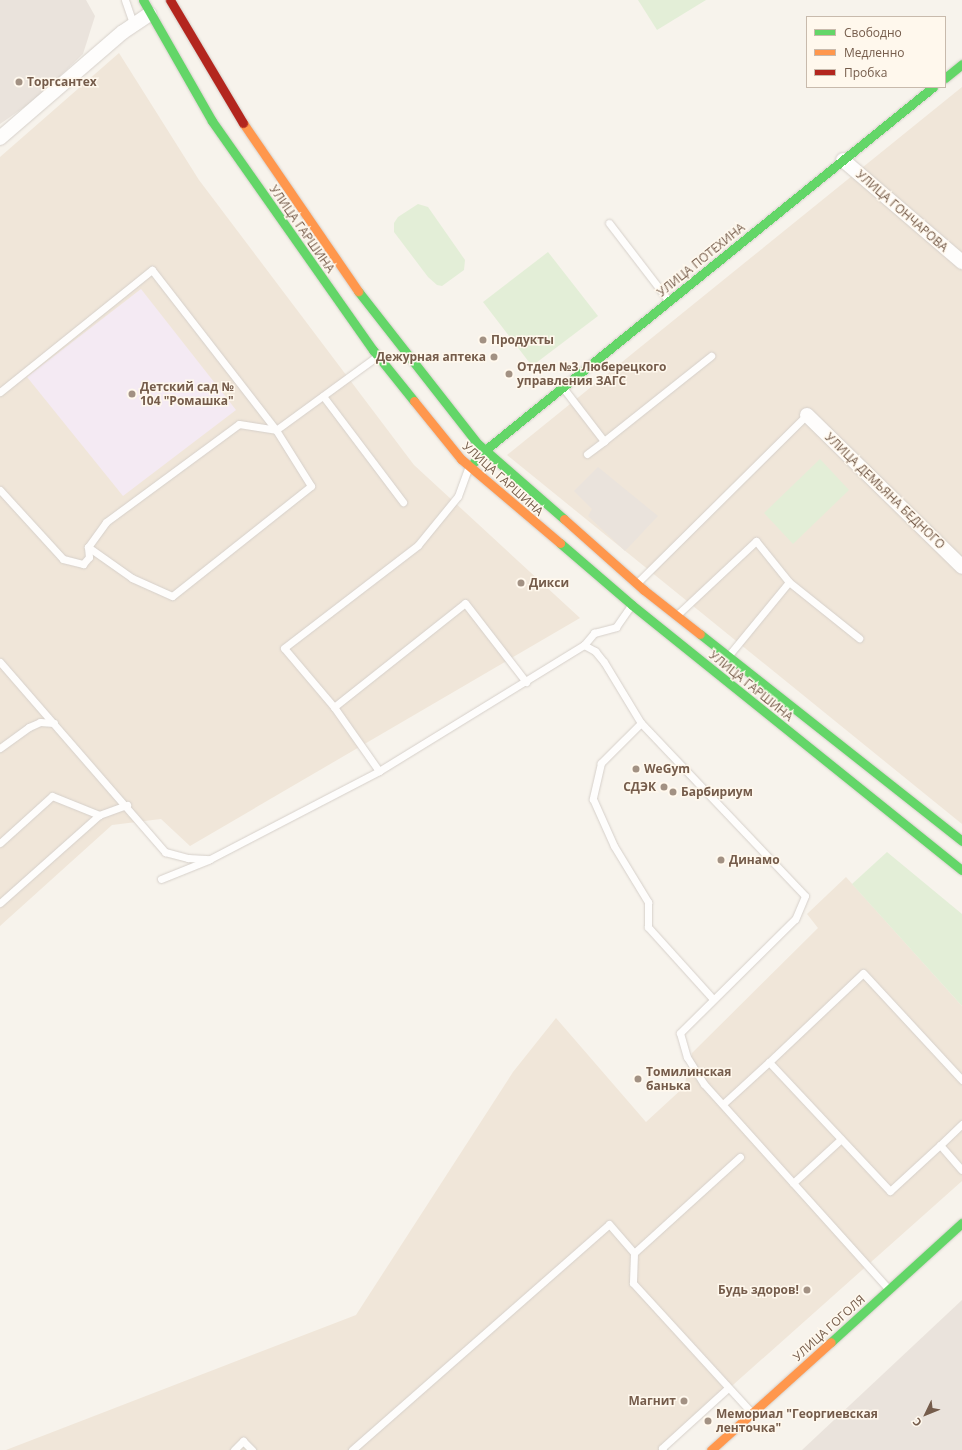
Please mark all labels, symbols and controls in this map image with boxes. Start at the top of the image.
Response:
legend [806,16,946,88]
text: Свободно [844,24,902,41]
text: Медленно [844,44,904,61]
text: Пробка [844,64,887,81]
place label: Торгсантех [27,75,97,89]
marker: Торгсантех [14,77,24,87]
street label: УЛИЦА ГОНЧАРОВА [853,167,951,255]
street label: УЛИЦА ГАРШИНА [266,182,338,276]
street label: УЛИЦА ПОТЕХИНА [654,220,748,300]
place label: Продукты [491,333,554,347]
marker: Продукты [478,335,488,345]
place label: Дежурная аптека [376,350,486,364]
marker: Дежурная аптека [489,352,499,362]
place label: Отдел №3 Люберецкого управления ЗАГС [517,360,666,388]
marker: Отдел №3 Люберецкого управления ЗАГС [504,369,514,379]
place label: Детский сад № 104 "Ромашка" [140,380,234,408]
marker: Детский сад № 104 "Ромашка" [127,389,137,399]
street label: УЛИЦА ДЕМЬЯНА БЕДНОГО [822,430,948,552]
street label: УЛИЦА ГАРШИНА [460,439,546,519]
place label: Дикси [529,576,569,590]
marker: Дикси [516,578,526,588]
street label: УЛИЦА ГАРШИНА [706,648,796,724]
place label: WeGym [644,762,690,776]
marker: WeGym [631,764,641,774]
place label: СДЭК [623,780,656,794]
marker: СДЭК [659,782,669,792]
place label: Барбириум [681,785,753,799]
marker: Барбириум [668,787,678,797]
place label: Динамо [729,853,780,867]
marker: Динамо [716,855,726,865]
place label: Томилинская банька [646,1065,731,1093]
marker: Томилинская банька [633,1074,643,1084]
place label: Будь здоров! [718,1283,799,1297]
marker: Будь здоров! [802,1285,812,1295]
street label: УЛИЦА ГОГОЛЯ [790,1292,868,1364]
place label: Магнит [628,1394,676,1408]
north arrow [906,1394,946,1434]
marker: Магнит [679,1396,689,1406]
place label: Мемориал "Георгиевская ленточка" [716,1407,878,1435]
text: С [909,1415,925,1430]
marker: Мемориал "Георгиевская ленточка" [703,1416,713,1426]

